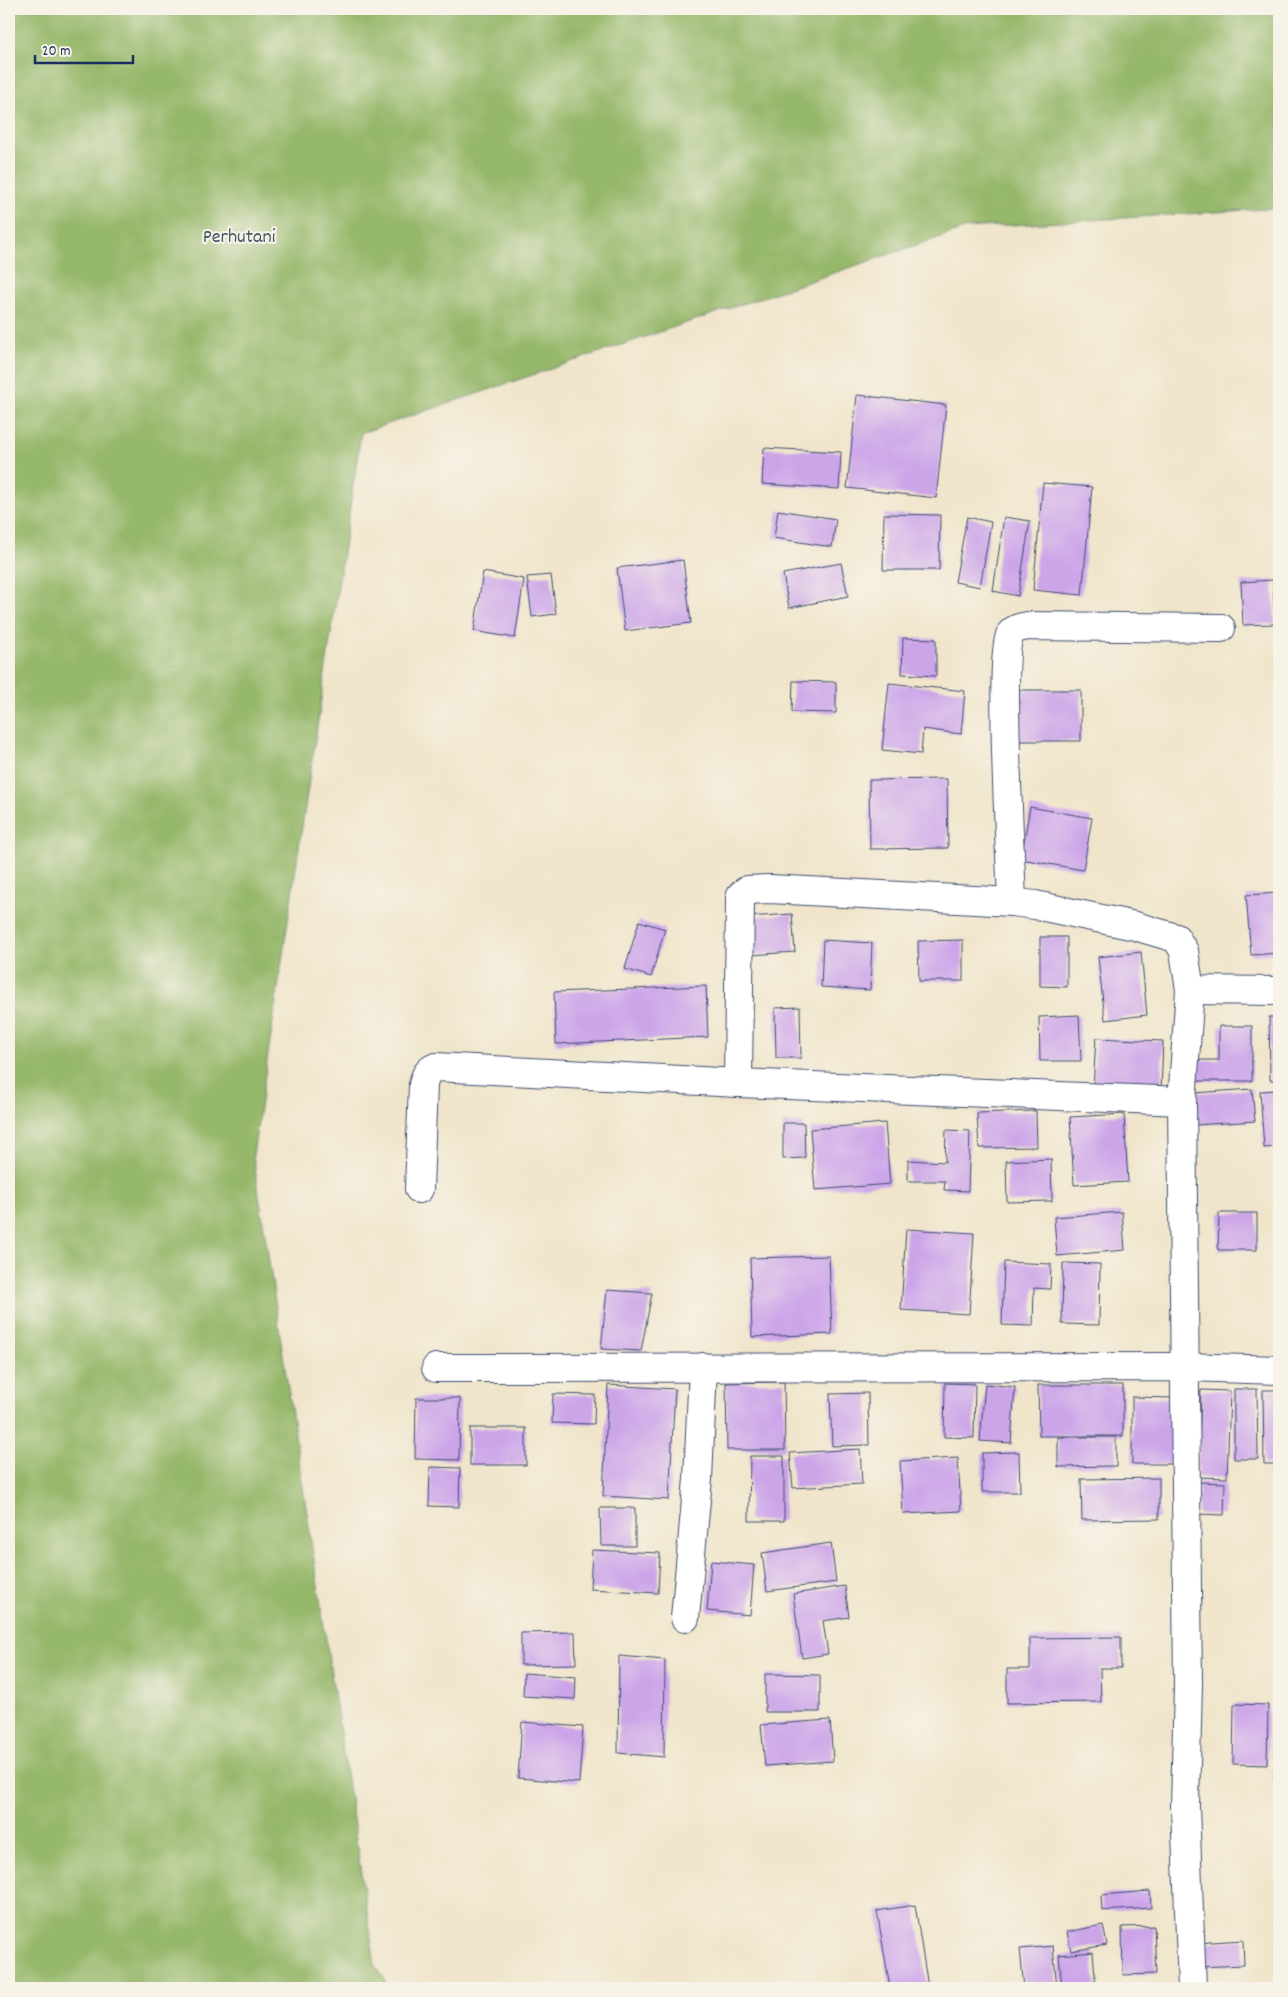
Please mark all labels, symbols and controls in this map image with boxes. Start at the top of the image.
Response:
scale bar [35,32,132,64]
text: 20 m [42,41,70,63]
park label: Perhutani [203,224,276,252]

